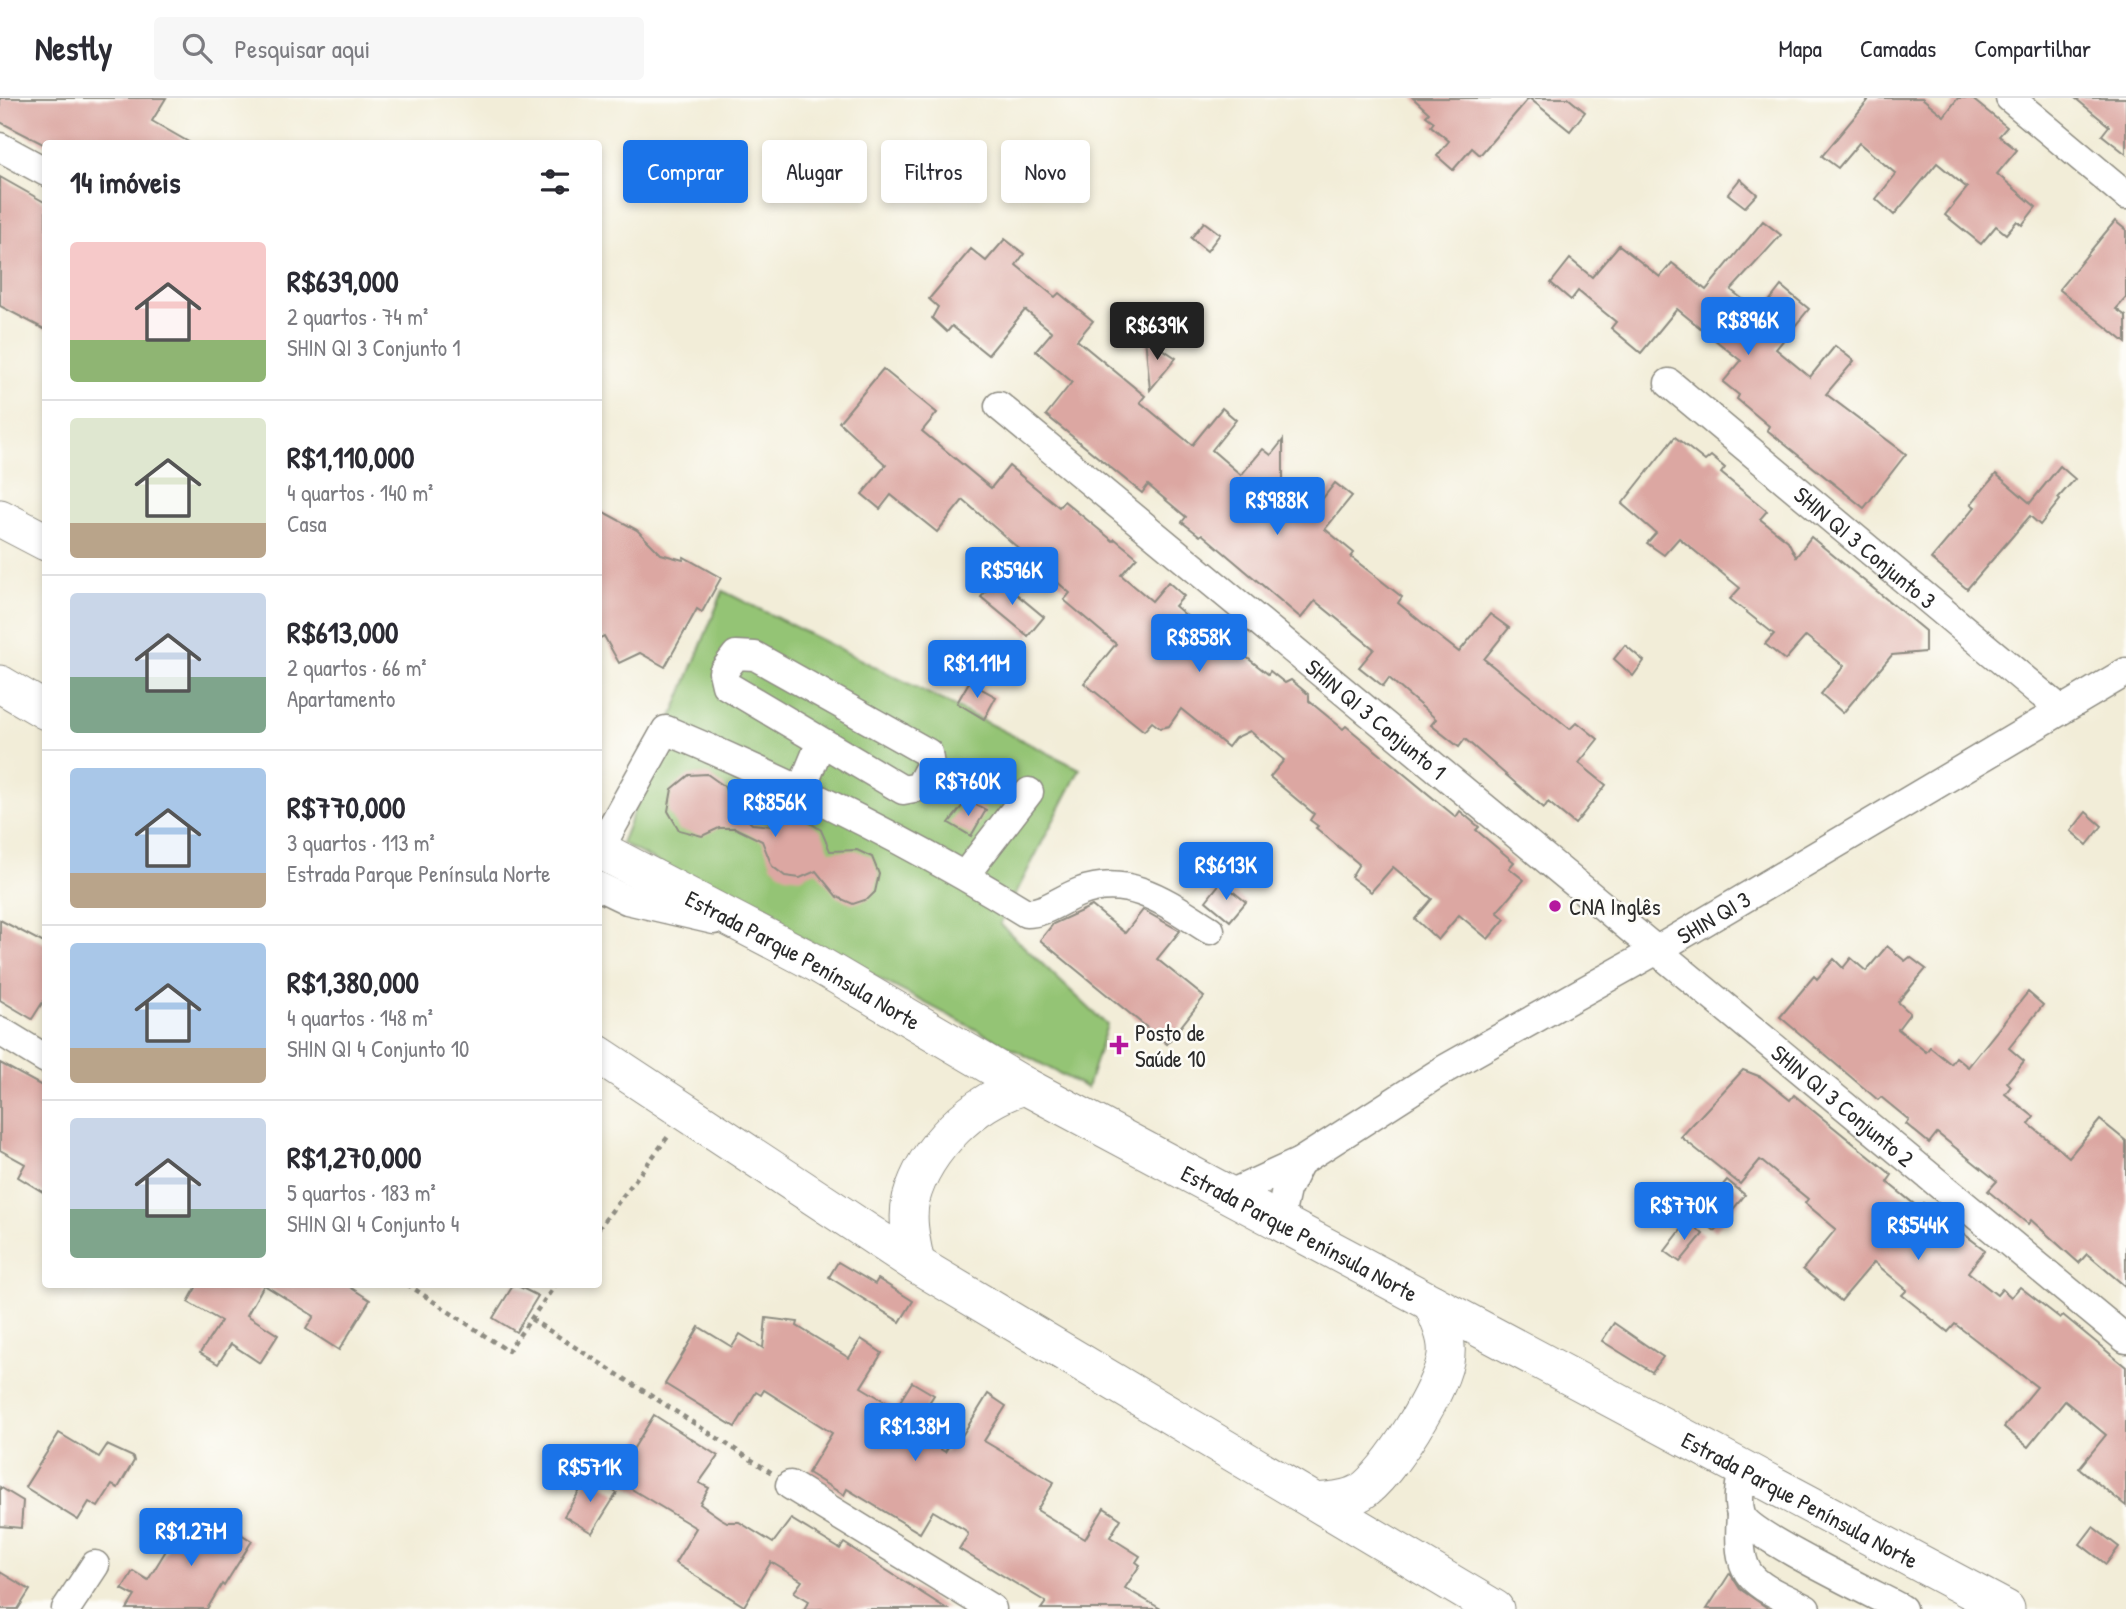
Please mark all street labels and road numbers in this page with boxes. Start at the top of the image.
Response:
street label: SHIN QI 3 Conjunto 3 [1788,479,1943,615]
street label: SHIN QI 3 Conjunto 1 [1300,651,1453,786]
street label: Estrada Parque Península Norte [680,882,926,1037]
street label: SHIN QI 3 [1671,883,1756,950]
street label: SHIN QI 3 Conjunto 2 [1765,1037,1921,1173]
street label: Estrada Parque Península Norte [1176,1157,1423,1308]
street label: Estrada Parque Península Norte [1677,1424,1924,1575]

